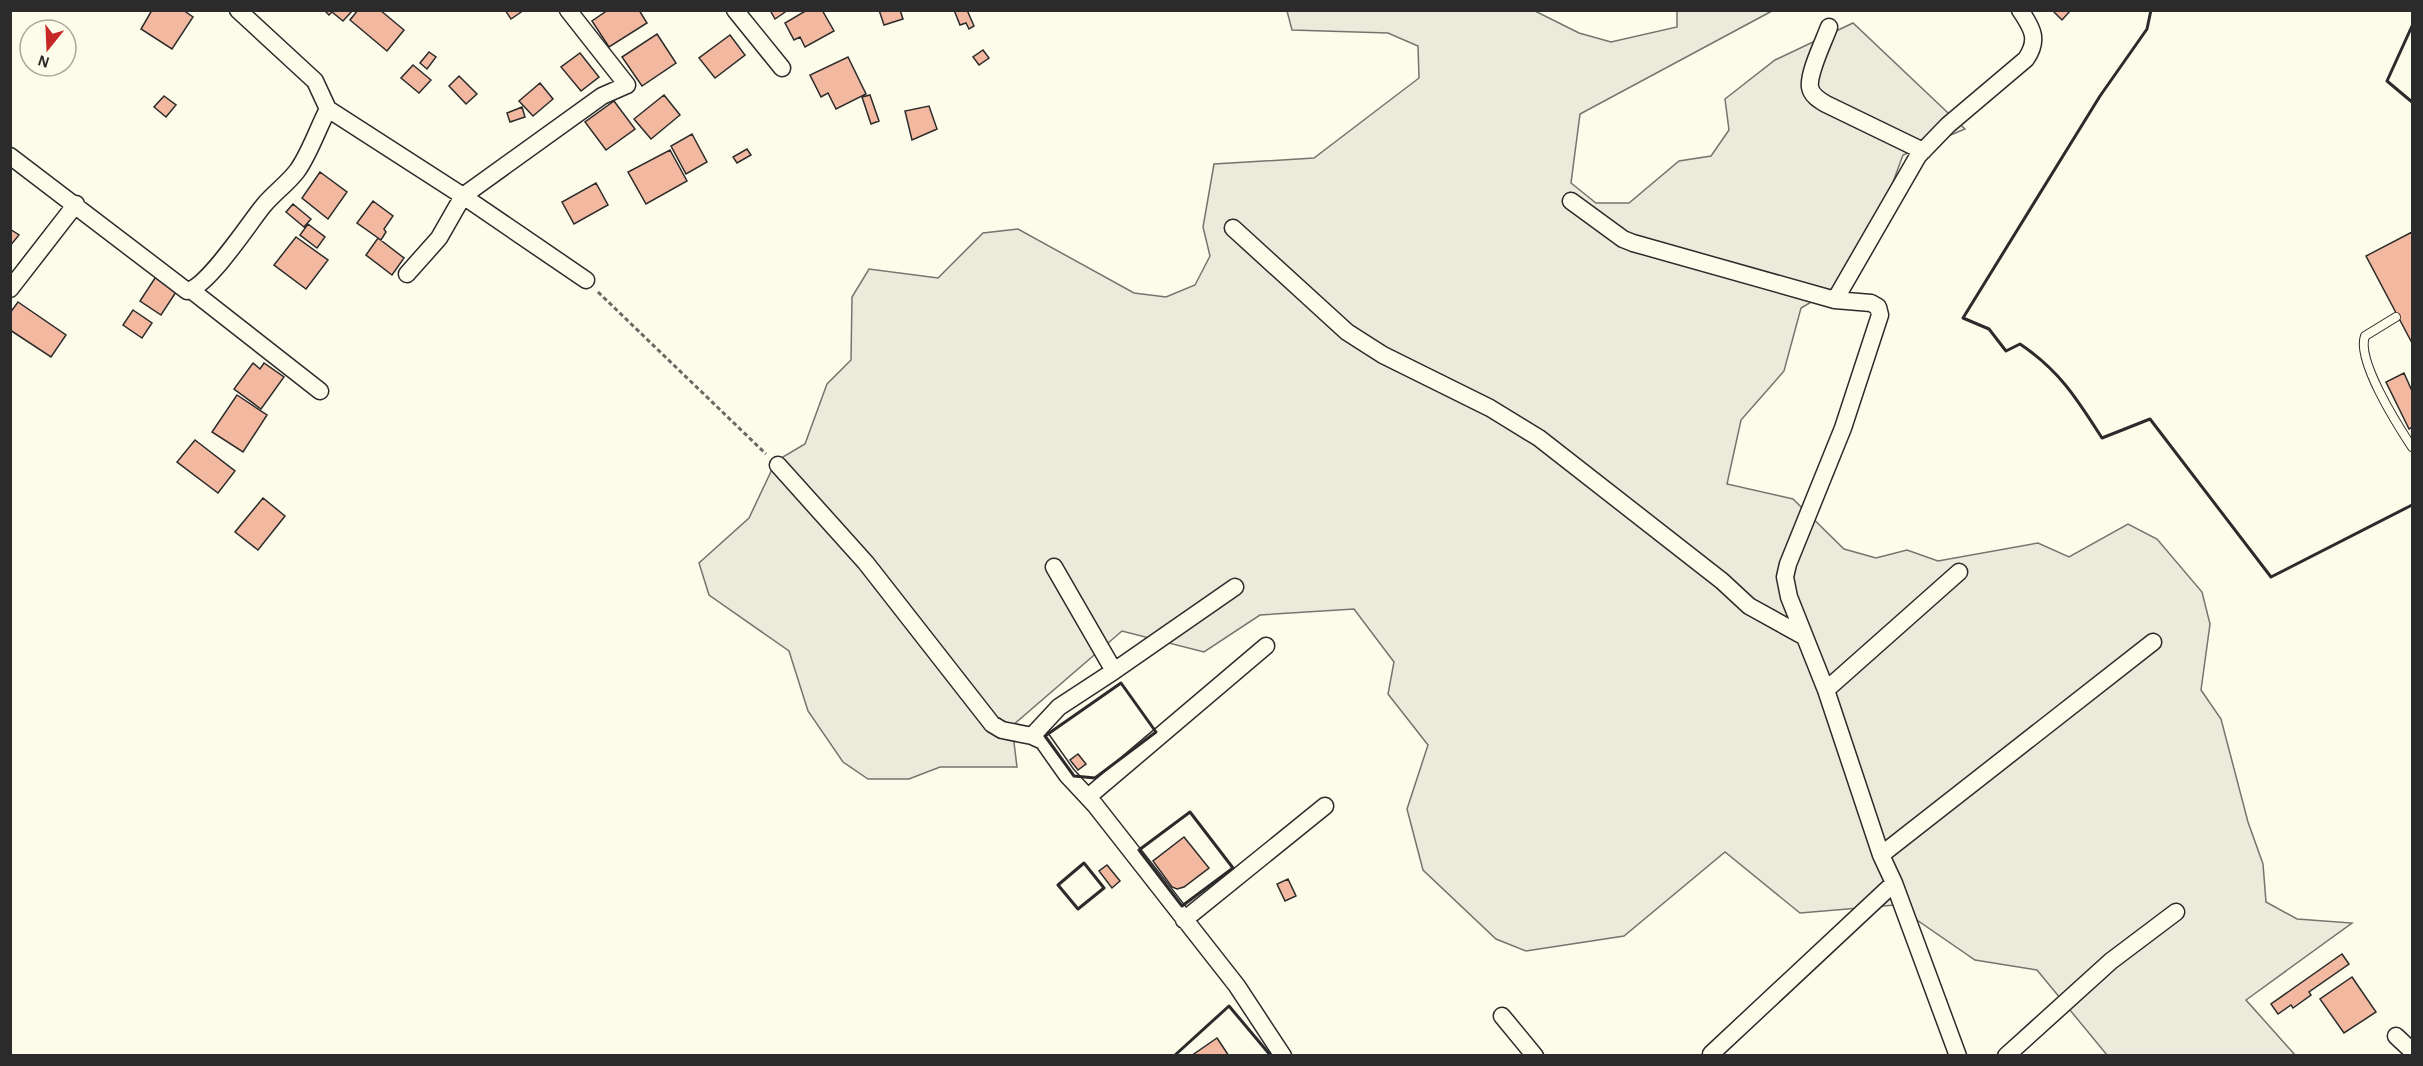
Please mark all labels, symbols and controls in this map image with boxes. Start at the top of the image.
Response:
north arrow [18,18,78,78]
text: N [36,52,51,71]

